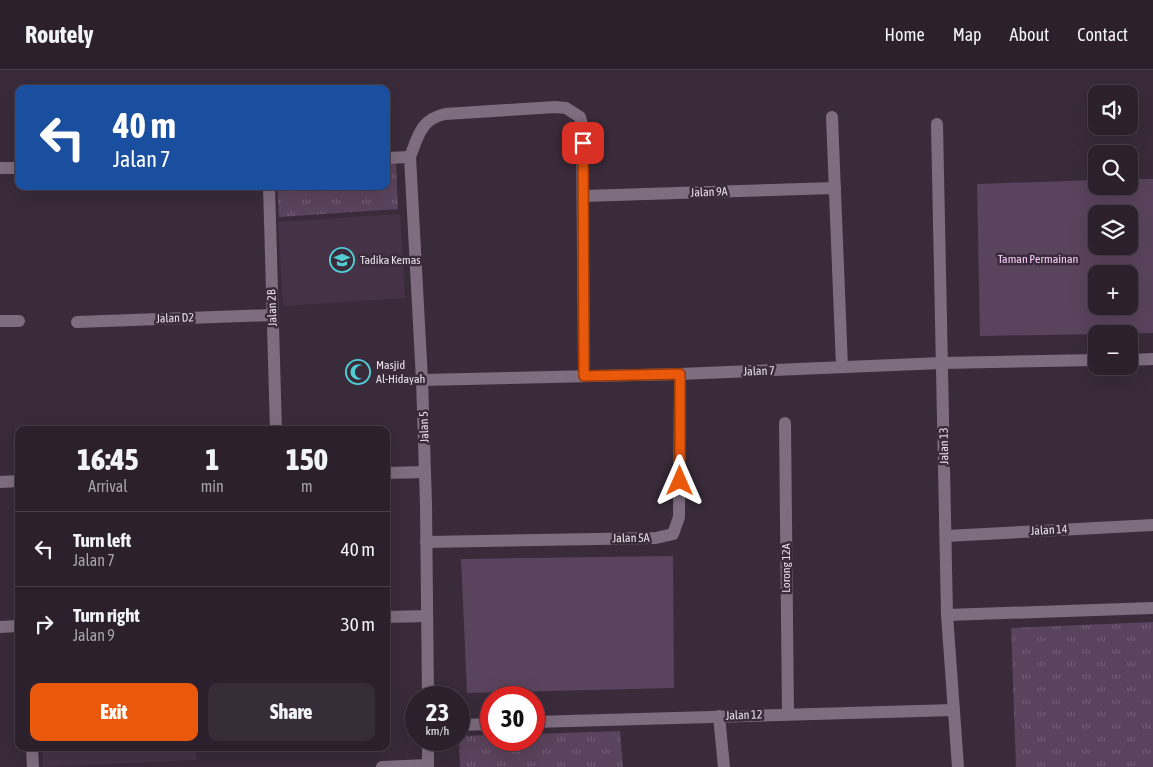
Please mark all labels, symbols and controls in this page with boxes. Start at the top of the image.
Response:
text: Routely [25,21,93,48]
text: Home [885,24,925,45]
text: Map [953,24,982,45]
text: About [1010,24,1049,45]
text: Contact [1077,24,1128,45]
map controls [1088,85,1138,375]
button: sound [1088,85,1138,135]
icon: left [30,105,95,170]
text: 40 m [113,105,176,145]
pin [562,122,604,164]
icon: arrive [569,129,597,157]
button: search [1088,145,1138,195]
text: Jalan 7 [113,146,170,172]
street label: Jalan 9A [690,184,728,200]
button: layers [1088,205,1138,255]
school or university icon: Tadika Kemas [329,247,355,273]
park label: Taman Permainan [998,252,1078,266]
place label: Tadika Kemas [360,253,421,267]
button: + [1088,265,1138,315]
street label: Jalan 2B [264,289,280,327]
street label: Jalan D2 [156,310,194,326]
button: − [1088,325,1138,375]
place label: Masjid Al-Hidayah [376,358,425,386]
mosque icon: Masjid Al-Hidayah [345,359,371,385]
street label: Jalan 7 [743,363,775,379]
street label: Jalan 5 [416,411,432,443]
street label: Jalan 13 [937,427,951,465]
text: 16:45 [77,442,139,476]
text: 1 [205,442,219,476]
text: 150 [286,442,328,476]
position arrow [653,454,705,506]
text: Arrival [88,477,127,495]
text: min [201,477,224,495]
text: m [301,477,313,495]
street label: Jalan 14 [1030,522,1068,538]
text: Turn left [73,529,131,551]
street label: Jalan 5A [612,531,650,545]
icon: left [30,535,58,563]
text: 40 m [341,538,375,560]
street label: Lorong 12A [779,543,793,593]
text: Jalan 7 [73,551,115,569]
text: Turn right [73,604,140,626]
icon: right [30,610,58,638]
text: 30 m [341,613,375,635]
text: Jalan 9 [73,626,115,644]
button: Exit [30,683,198,741]
button: Share [208,683,375,741]
speed limit sign: 30 [480,686,545,751]
text: 23 [426,698,449,726]
street label: Jalan 12 [725,707,763,723]
text: km/h [426,724,449,738]

